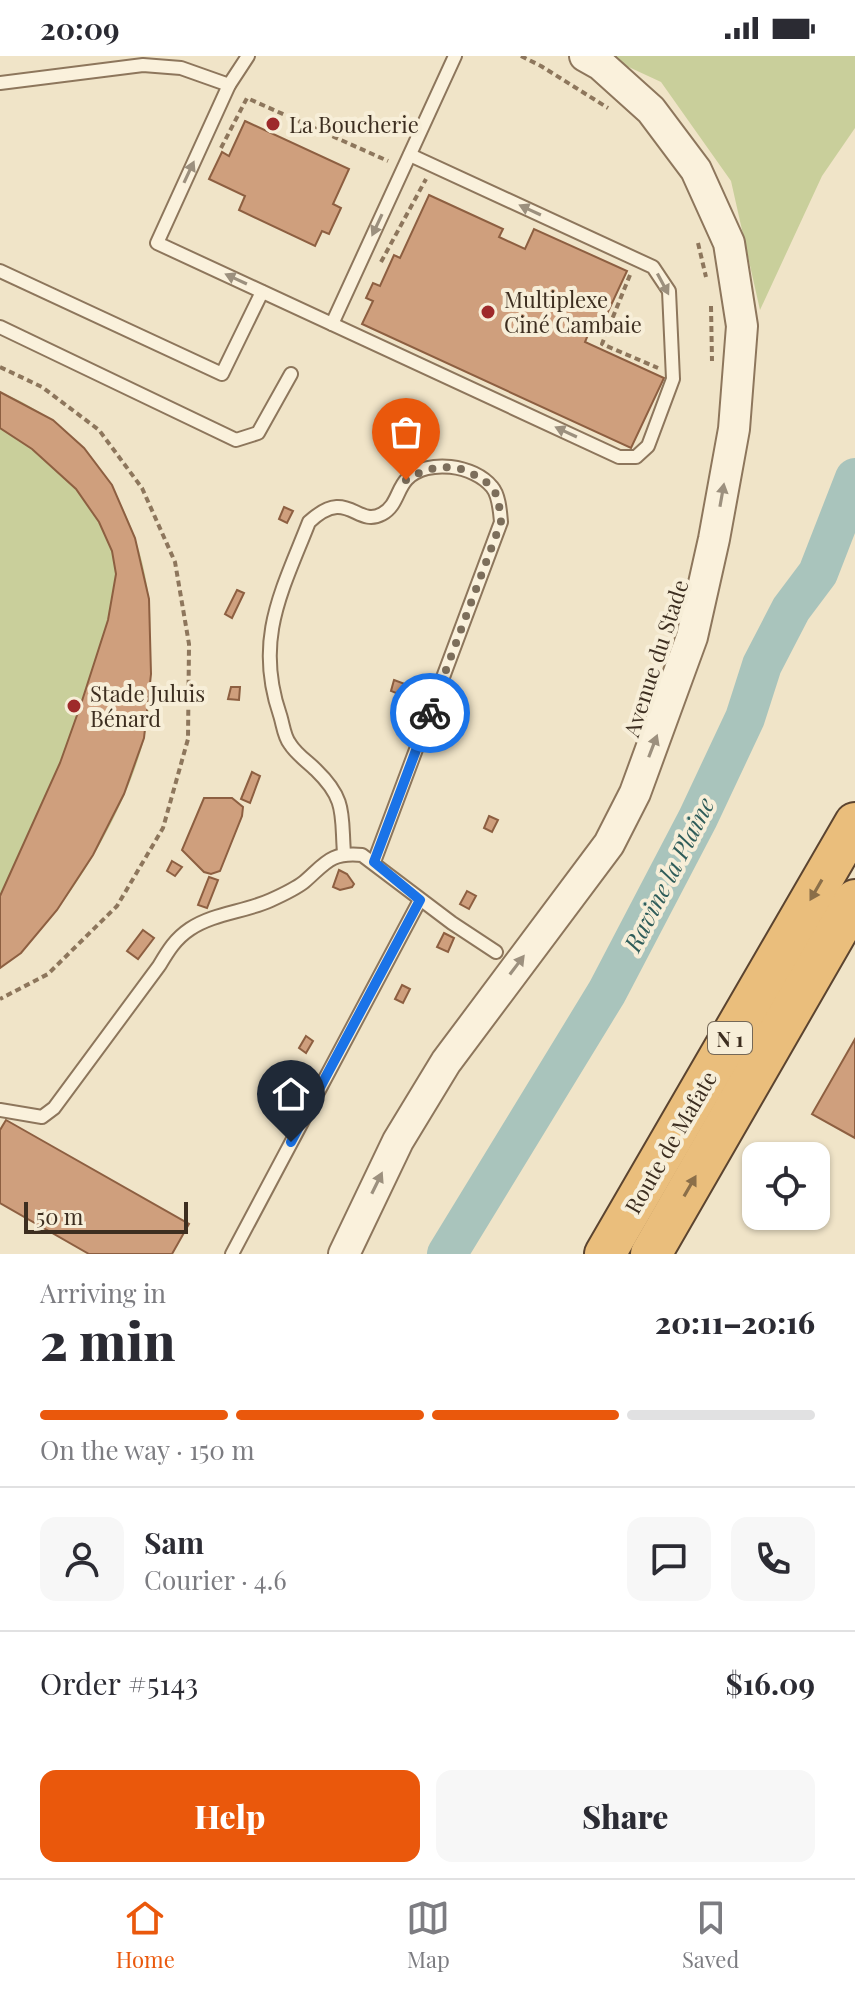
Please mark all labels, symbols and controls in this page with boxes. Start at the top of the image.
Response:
text: 20:09 [40,8,120,48]
place label: La Boucherie [289,109,419,139]
marker: La Boucherie [264,115,282,133]
one-way arrow [182,160,196,184]
one-way arrow [518,203,541,217]
one-way arrow [370,214,384,237]
one-way arrow [224,272,248,286]
one-way arrow [655,273,669,295]
place label: Multiplexe Ciné Cambaie [504,284,642,339]
marker: Multiplexe Ciné Cambaie [479,303,497,321]
pin [372,398,440,480]
icon: bag [384,410,428,454]
one-way arrow [555,425,578,439]
one-way arrow [717,483,729,508]
street label: Avenue du Stade [615,576,695,741]
courier [390,673,470,753]
place label: Stade Juluis Bénard [90,678,205,733]
icon: bike [408,691,452,735]
marker: Stade Juluis Bénard [65,697,83,715]
one-way arrow [647,733,660,757]
water label: Ravine la Plaine [615,791,721,957]
one-way arrow [809,879,823,901]
one-way arrow [509,955,525,975]
road number: N 1 [708,1022,752,1054]
pin [257,1060,325,1142]
street label: Route de Mafate [617,1065,723,1219]
icon: home [269,1072,313,1116]
map controls [742,1142,830,1230]
button: locate [742,1142,830,1230]
one-way arrow [370,1172,384,1195]
one-way arrow [683,1175,697,1198]
scale bar [24,1198,188,1234]
text: 50 m [36,1201,83,1231]
text: Arriving in [40,1275,166,1310]
text: 20:11–20:16 [655,1302,815,1342]
text: 2 min [40,1305,175,1374]
text: On the way · 150 m [40,1432,255,1467]
button: person [40,1517,124,1601]
button: chat [627,1517,711,1601]
button: phone [731,1517,815,1601]
text: Sam [144,1522,204,1562]
text: Courier · 4.6 [144,1562,287,1597]
text: Order #5143 [40,1663,198,1703]
text: $16.09 [725,1663,815,1703]
button: Help [40,1770,420,1862]
button: Share [436,1770,815,1862]
tab: Home [116,1896,175,1974]
tab: Map [406,1896,450,1974]
tab: Saved [682,1896,739,1974]

